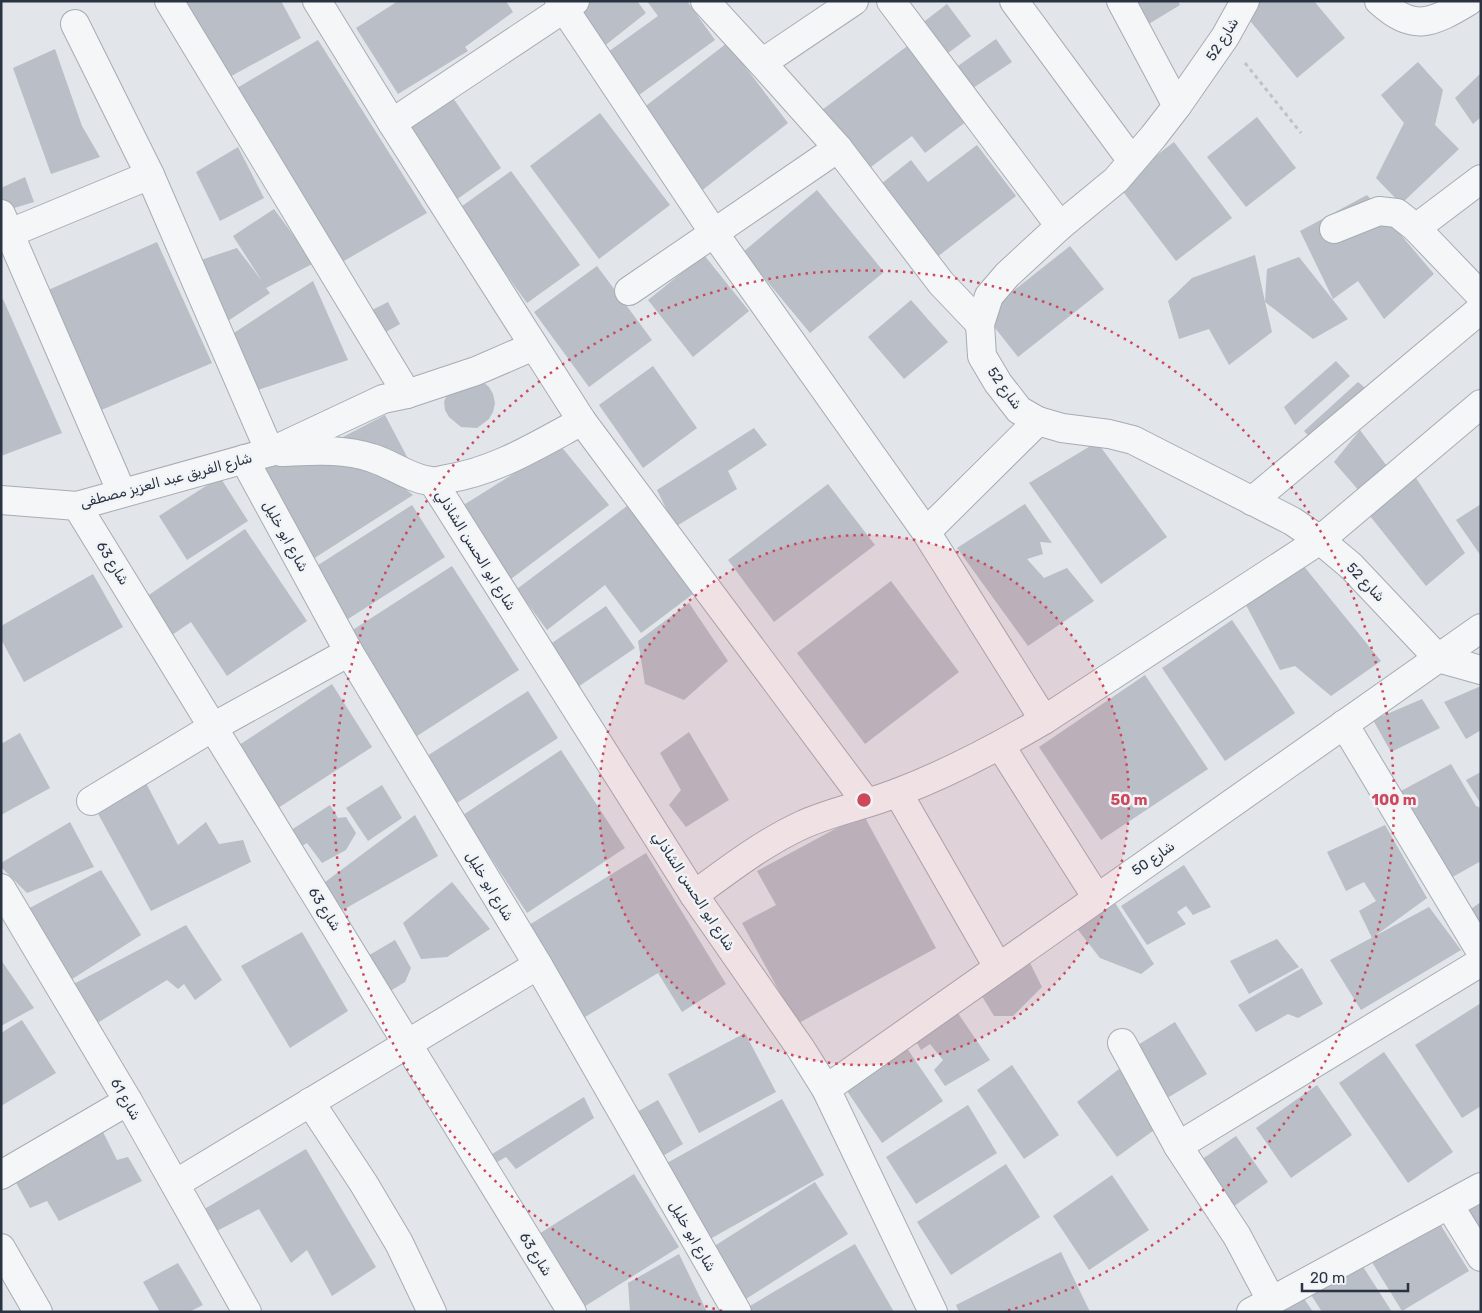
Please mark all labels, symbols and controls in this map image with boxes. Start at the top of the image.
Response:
street label: شارع 52 [1203,14,1244,65]
street label: شارع 52 [982,364,1026,414]
street label: شارع الفريق عبد العزيز مصطفى [78,449,255,514]
street label: شارع ابو الحسن الشاذلي [430,487,520,615]
street label: شارع ابو خليل [257,498,312,576]
street label: شارع 63 [91,538,133,589]
street label: شارع 52 [1341,559,1388,607]
centre of rings [855,791,873,809]
text: 50 m [1111,791,1147,809]
text: 100 m [1372,791,1416,809]
street label: شارع ابو الحسن الشاذلي [647,828,739,955]
street label: شارع 50 [1129,838,1179,881]
street label: شارع ابو خليل [460,848,517,925]
street label: شارع 63 [303,884,345,935]
street label: شارع 61 [105,1075,144,1124]
street label: شارع ابو خليل [664,1198,720,1276]
street label: شارع 63 [514,1229,556,1280]
scale bar [1302,1260,1408,1292]
text: 20 m [1310,1269,1345,1287]

